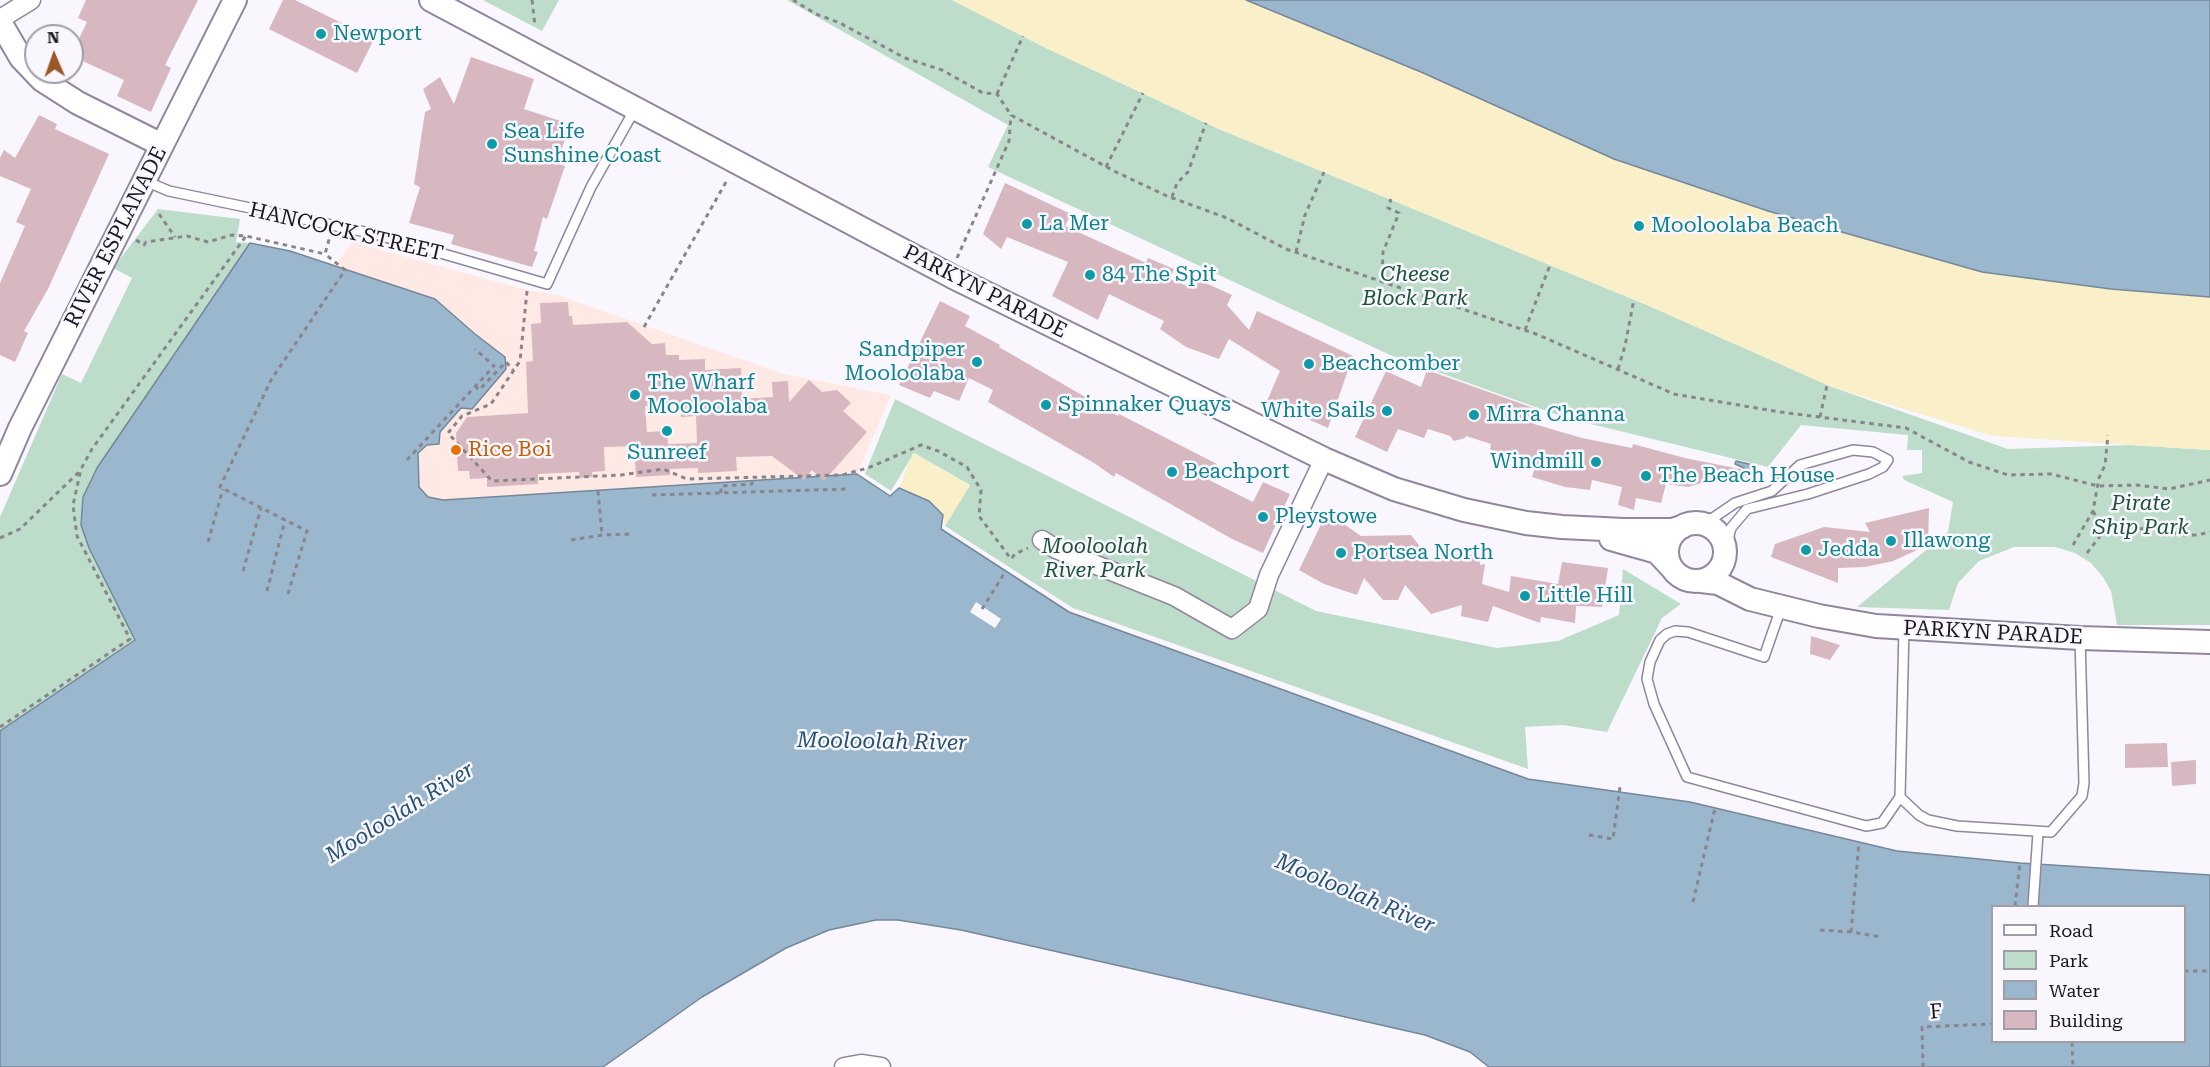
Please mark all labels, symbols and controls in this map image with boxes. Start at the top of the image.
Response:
place label: Newport [333,21,422,47]
north arrow [24,24,84,84]
marker: Newport [314,27,328,41]
text: N [47,28,60,47]
place label: Sea Life Sunshine Coast [504,119,661,169]
marker: Sea Life Sunshine Coast [485,137,499,151]
street label: RIVER ESPLANADE [60,143,172,331]
street label: HANCOCK STREET [246,197,446,267]
place label: La Mer [1039,211,1109,237]
place label: Mooloolaba Beach [1651,213,1839,239]
marker: La Mer [1020,217,1034,231]
marker: Mooloolaba Beach [1632,219,1646,233]
street label: PARKYN PARADE [899,240,1071,344]
place label: 84 The Spit [1102,262,1217,288]
park label: Cheese Block Park [1362,262,1468,312]
marker: 84 The Spit [1083,268,1097,282]
place label: Sandpiper Mooloolaba [845,337,965,387]
place label: Beachcomber [1321,351,1460,377]
marker: Sandpiper Mooloolaba [970,355,984,369]
marker: Beachcomber [1302,357,1316,371]
place label: The Wharf Mooloolaba [647,370,767,420]
marker: The Wharf Mooloolaba [628,388,642,402]
place label: Spinnaker Quays [1058,392,1231,418]
marker: Spinnaker Quays [1039,398,1053,412]
place label: White Sails [1261,398,1375,424]
place label: Mirra Channa [1486,402,1625,428]
marker: White Sails [1380,404,1394,418]
marker: Mirra Channa [1467,408,1481,422]
marker: Sunreef [660,424,674,438]
place label: Rice Boi [468,437,552,463]
place label: Sunreef [627,440,707,466]
marker: Rice Boi [449,443,463,457]
place label: Windmill [1490,449,1584,475]
marker: Windmill [1589,455,1603,469]
place label: Beachport [1184,459,1289,485]
place label: The Beach House [1658,463,1835,489]
marker: Beachport [1165,465,1179,479]
marker: The Beach House [1639,469,1653,483]
park label: Pirate Ship Park [2093,491,2189,541]
place label: Pleystowe [1275,504,1377,530]
marker: Pleystowe [1256,510,1270,524]
place label: Illawong [1903,528,1990,554]
park label: Mooloolah River Park [1042,534,1148,584]
marker: Illawong [1884,534,1898,548]
place label: Jedda [1818,537,1879,563]
place label: Portsea North [1353,540,1494,566]
marker: Jedda [1799,543,1813,557]
marker: Portsea North [1334,546,1348,560]
place label: Little Hill [1537,583,1633,609]
marker: Little Hill [1518,589,1532,603]
street label: PARKYN PARADE [1902,616,2084,650]
water label: Mooloolah River [797,727,967,757]
water label: Mooloolah River [321,757,479,869]
water label: Mooloolah River [1271,849,1439,939]
legend [1991,905,2186,1043]
text: Road [2049,920,2093,941]
text: Park [2049,950,2089,971]
text: Water [2049,980,2100,1001]
street label: F [1929,999,1943,1025]
text: Building [2049,1010,2123,1031]

